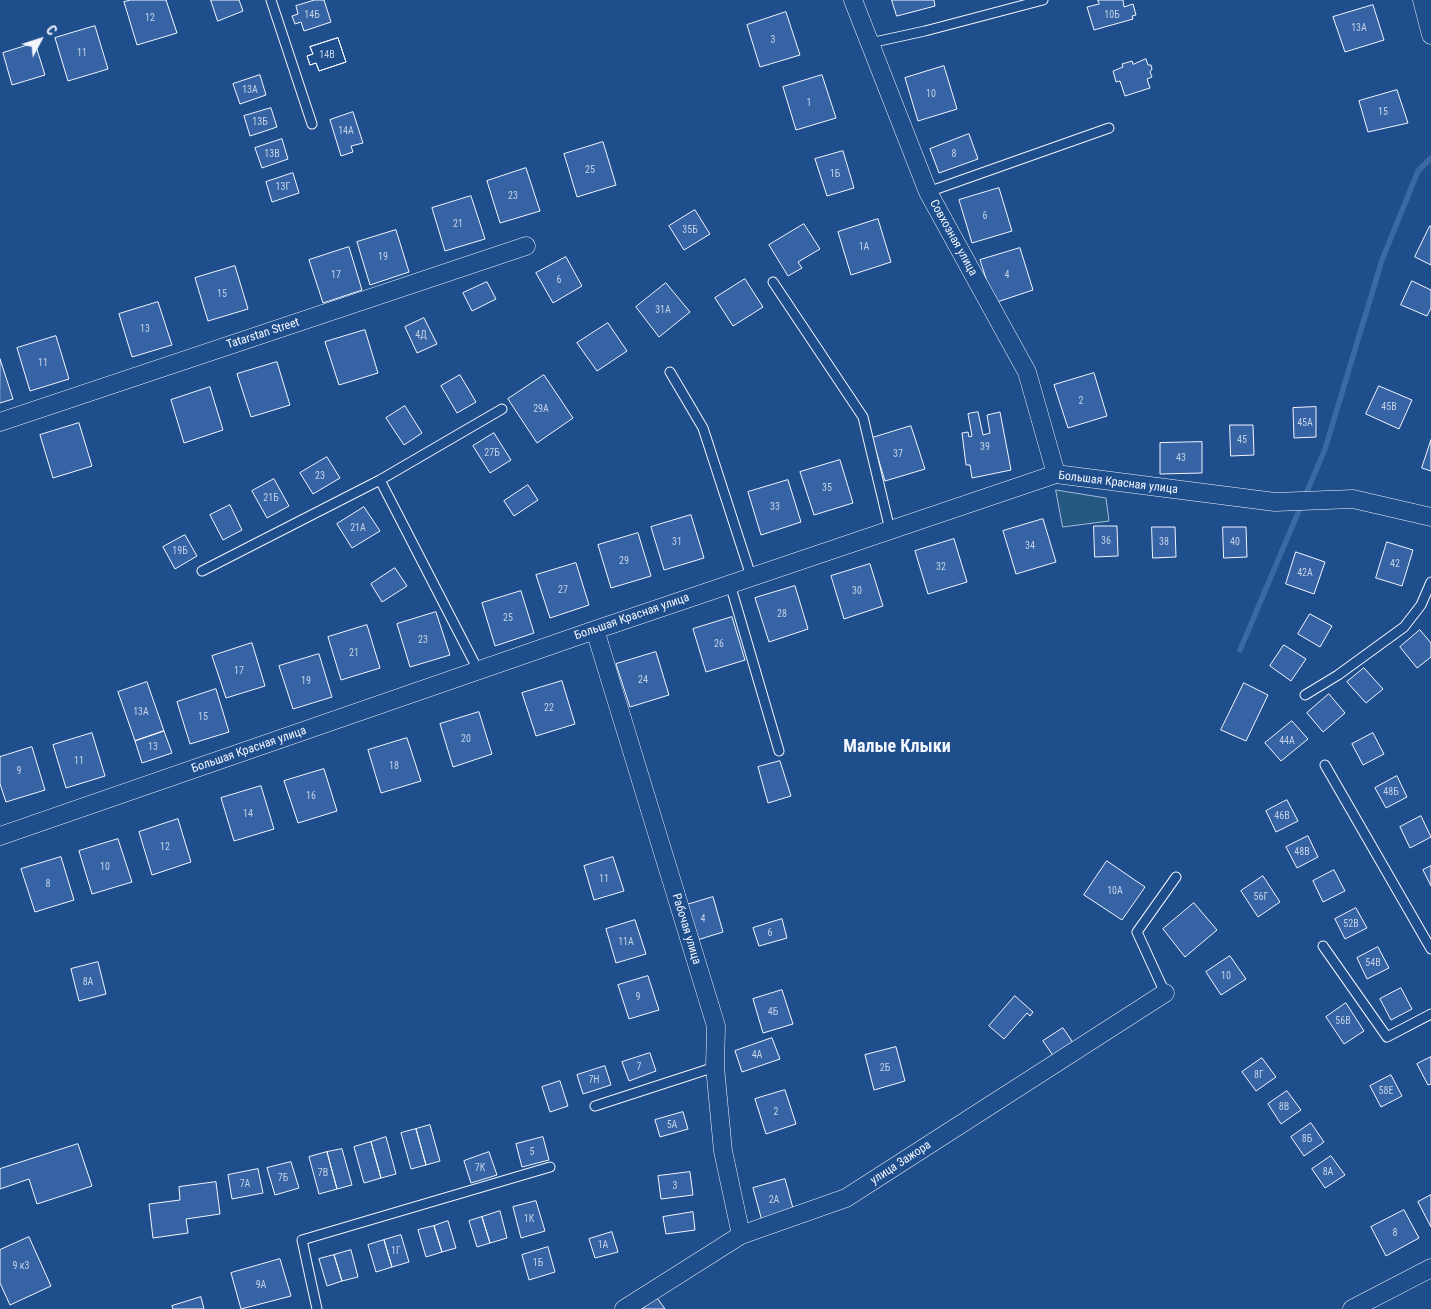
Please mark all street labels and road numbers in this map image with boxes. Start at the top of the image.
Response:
street label: Совхозная улица [926,197,980,279]
street label: Tatarstan Street [225,315,301,353]
street label: Большая Красная улица [1057,469,1179,497]
street label: Большая Красная улица [573,591,691,643]
street label: Большая Красная улица [190,724,308,776]
street label: Рабочая улица [668,892,704,966]
street label: улица Зажора [868,1138,934,1188]

